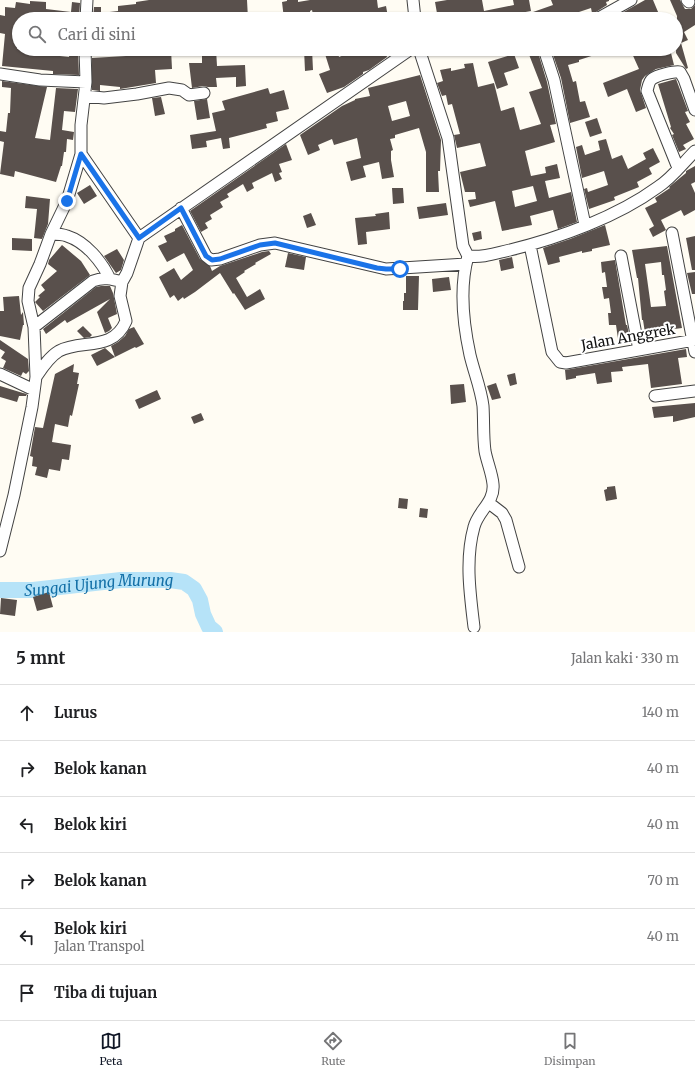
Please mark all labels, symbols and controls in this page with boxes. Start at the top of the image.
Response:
search box [12,12,683,56]
icon: search [26,23,48,45]
text: Cari di sini [58,25,136,44]
route end [58,192,76,210]
route start [391,260,409,278]
street label: Jalan Anggrek [579,320,676,354]
water label: Sungai Ujung Murung [24,571,173,600]
text: 5 mnt [16,647,65,669]
text: Jalan kaki · 330 m [571,650,679,667]
icon: ahead [16,702,38,724]
text: Lurus [54,703,97,722]
text: 140 m [642,704,679,721]
icon: right [16,758,38,780]
text: Belok kanan [54,759,147,778]
text: 40 m [647,760,679,777]
icon: left [16,814,38,836]
text: Belok kiri [54,815,127,834]
text: 40 m [647,816,679,833]
icon: right [16,870,38,892]
text: Belok kanan [54,871,147,890]
text: 70 m [648,872,679,889]
text: Belok kiri [54,919,127,938]
icon: left [16,926,38,948]
text: 40 m [647,928,679,945]
text: Jalan Transpol [54,938,145,955]
icon: arrive [16,982,38,1004]
text: Tiba di tujuan [54,983,157,1002]
tab: Peta [99,1030,122,1068]
tab: Rute [321,1030,345,1068]
tab: Disimpan [544,1030,596,1068]

